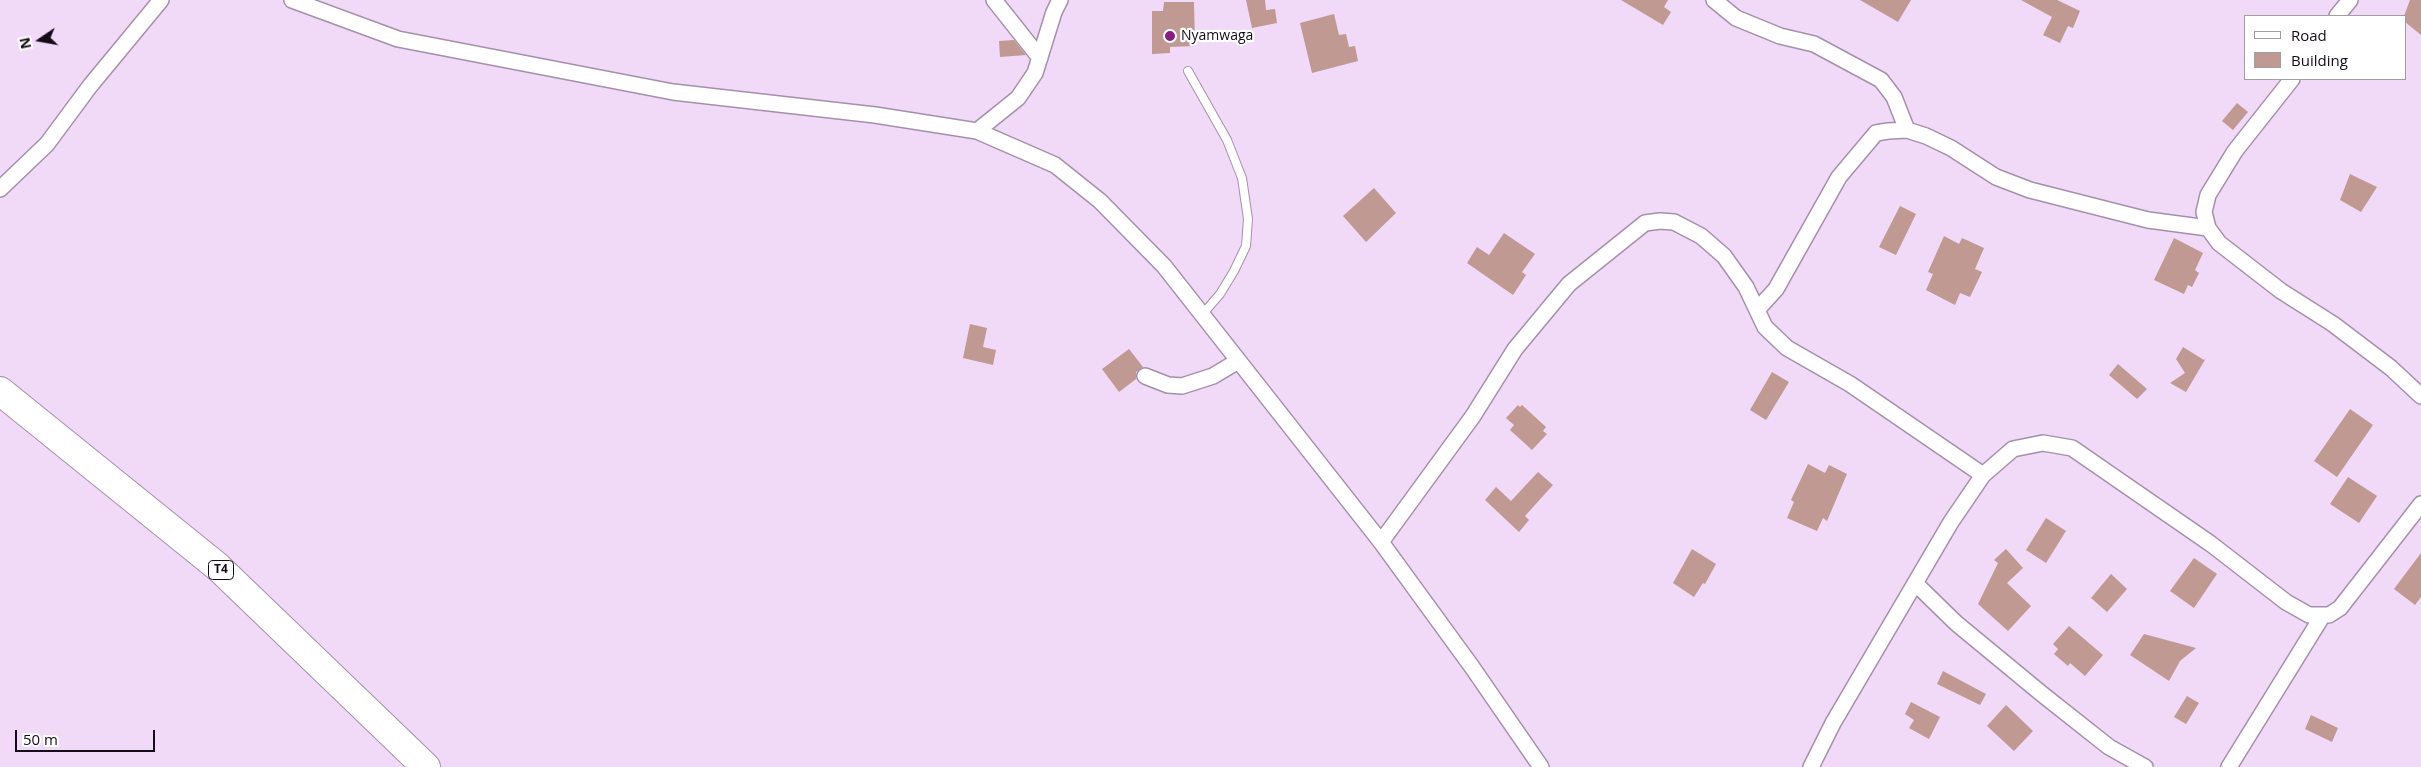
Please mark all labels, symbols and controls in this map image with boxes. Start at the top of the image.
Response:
north arrow [15,15,65,65]
legend [2244,15,2406,80]
text: Road [2291,25,2327,45]
place label: Nyamwaga [1181,28,1253,44]
marker: Nyamwaga [1163,29,1177,43]
text: N [14,36,35,51]
text: Building [2291,50,2348,70]
road number: T4 [208,560,234,580]
scale bar [18,720,158,752]
text: 50 m [23,729,58,749]

